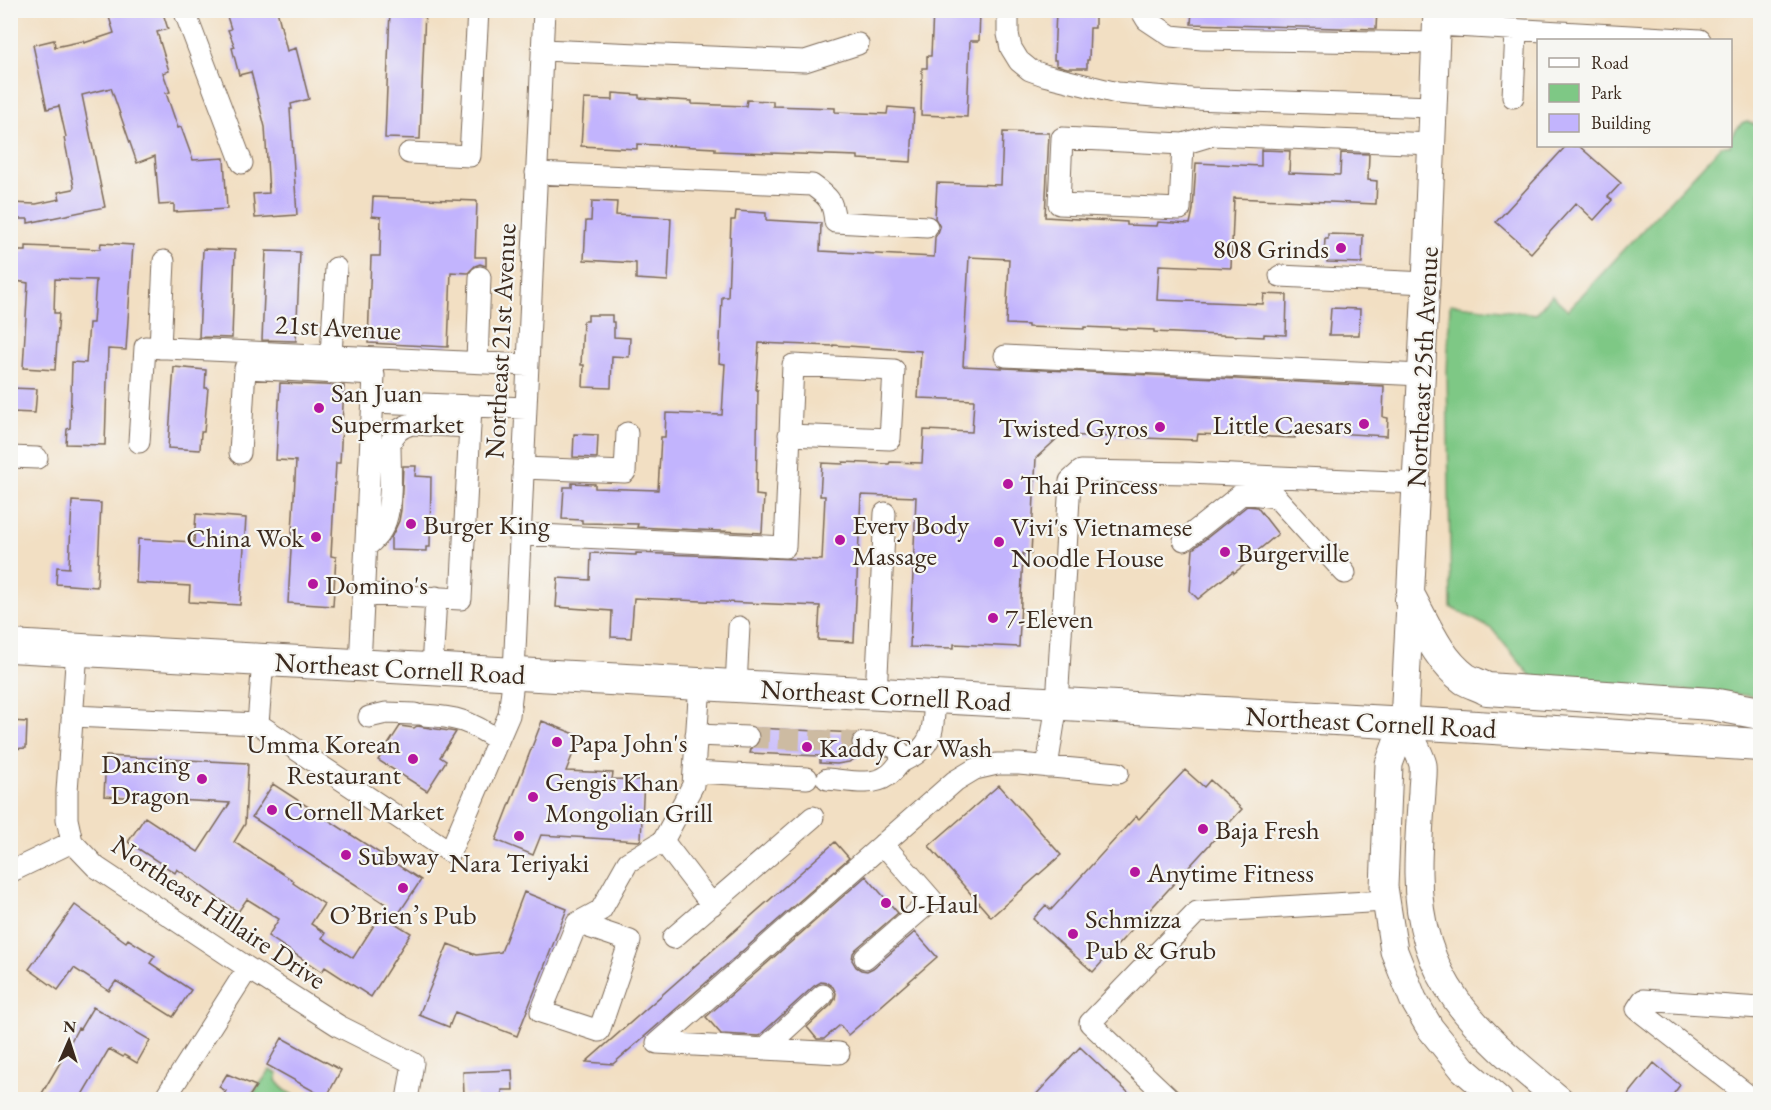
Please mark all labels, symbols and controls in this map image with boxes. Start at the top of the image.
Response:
legend [1537,39,1732,147]
text: Road [1591,51,1630,74]
text: Park [1591,81,1622,104]
text: Building [1591,111,1651,134]
street label: Northeast 21st Avenue [476,222,524,460]
place label: 808 Grinds [1213,231,1329,266]
marker: 808 Grinds [1334,241,1348,255]
street label: Northeast 25th Avenue [1398,246,1446,488]
street label: 21st Avenue [274,306,402,348]
place label: San Juan Supermarket [331,375,464,441]
marker: San Juan Supermarket [312,401,326,415]
place label: Little Caesars [1213,407,1352,442]
place label: Twisted Gyros [998,410,1148,445]
marker: Little Caesars [1357,417,1371,431]
marker: Twisted Gyros [1153,420,1167,434]
place label: Thai Princess [1020,467,1158,502]
marker: Thai Princess [1001,477,1015,491]
place label: Burger King [423,507,550,542]
place label: Every Body Massage [852,507,969,573]
place label: Vivi's Vietnamese Noodle House [1011,509,1192,575]
marker: Burger King [404,517,418,531]
place label: China Wok [186,520,304,555]
marker: China Wok [309,530,323,544]
marker: Every Body Massage [833,533,847,547]
marker: Vivi's Vietnamese Noodle House [992,535,1006,549]
place label: Burgerville [1237,535,1349,570]
marker: Burgerville [1218,545,1232,559]
place label: Domino's [325,567,428,602]
marker: Domino's [306,577,320,591]
place label: 7-Eleven [1005,601,1094,636]
marker: 7-Eleven [986,611,1000,625]
street label: Northeast Cornell Road [274,644,527,692]
street label: Northeast Cornell Road [760,671,1013,719]
street label: Northeast Cornell Road [1245,698,1498,746]
place label: Papa John's [569,725,687,760]
place label: Umma Korean Restaurant [247,726,402,792]
place label: Kaddy Car Wash [819,730,993,765]
marker: Papa John's [550,735,564,749]
marker: Kaddy Car Wash [800,740,814,754]
place label: Dancing Dragon [101,746,190,812]
marker: Umma Korean Restaurant [406,752,420,766]
place label: Gengis Khan Mongolian Grill [545,764,713,830]
marker: Dancing Dragon [195,772,209,786]
marker: Gengis Khan Mongolian Grill [526,790,540,804]
place label: Cornell Market [284,793,444,828]
marker: Cornell Market [265,803,279,817]
place label: Baja Fresh [1215,812,1320,847]
marker: Baja Fresh [1196,822,1210,836]
street label: Northeast Hillaire Drive [105,827,333,997]
marker: Nara Teriyaki [512,829,526,843]
place label: Subway [358,838,439,873]
place label: Nara Teriyaki [449,845,589,880]
marker: Subway [339,848,353,862]
place label: Anytime Fitness [1146,855,1314,890]
marker: Anytime Fitness [1128,865,1142,879]
marker: O’Brien’s Pub [396,881,410,895]
place label: U-Haul [898,886,979,921]
marker: U-Haul [879,896,893,910]
place label: O’Brien’s Pub [329,897,477,932]
place label: Schmizza Pub & Grub [1085,901,1216,967]
marker: Schmizza Pub & Grub [1066,927,1080,941]
north arrow [39,1011,99,1071]
text: N [63,1016,77,1037]

